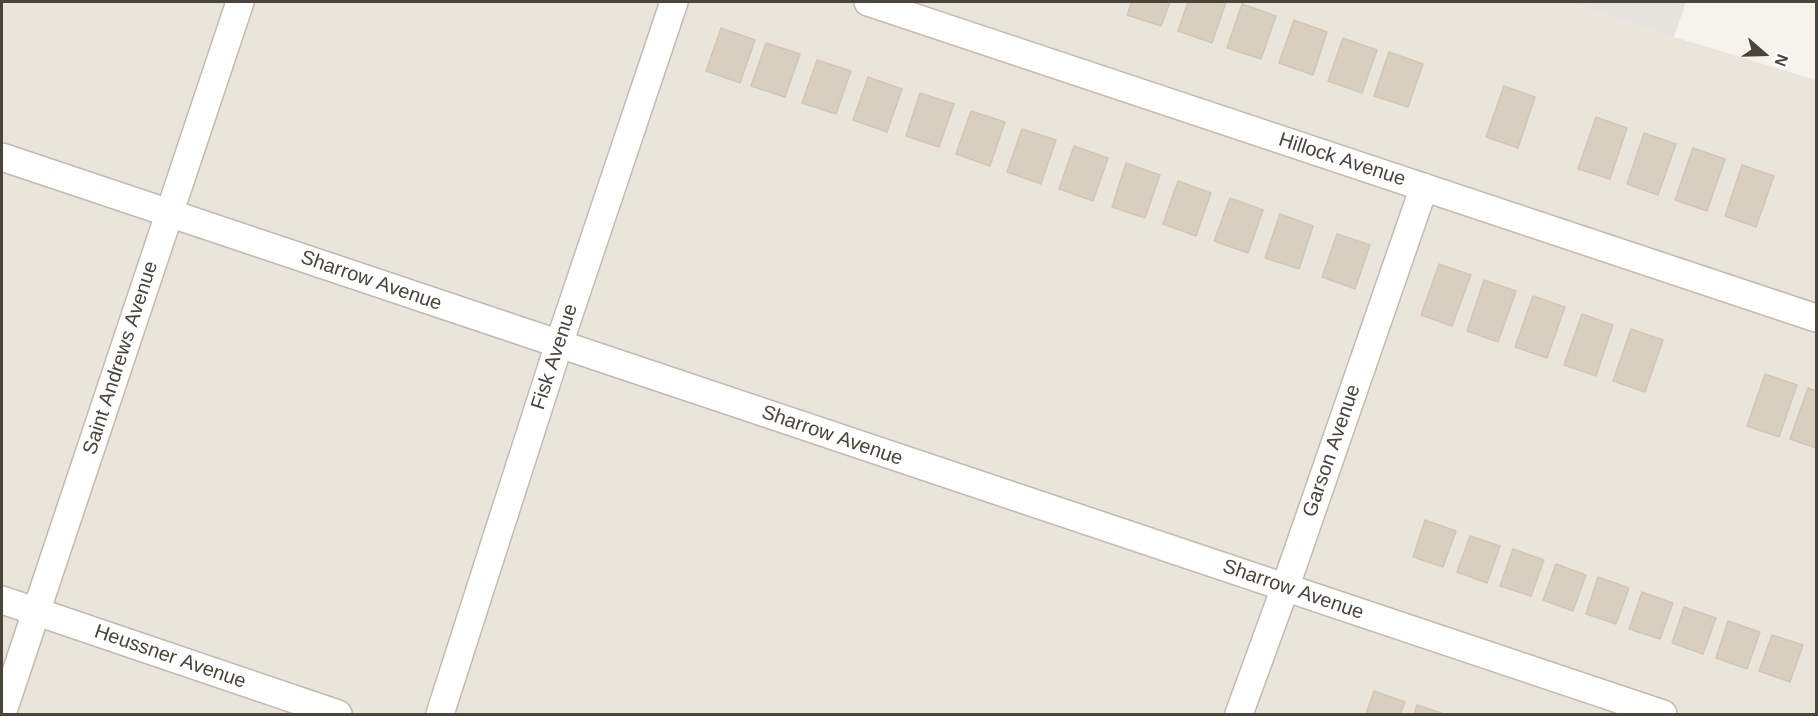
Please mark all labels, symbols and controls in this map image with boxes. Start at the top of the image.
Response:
north arrow [1734,24,1794,84]
text: N [1771,52,1791,69]
street label: Hillock Avenue [1276,128,1408,192]
street label: Sharrow Avenue [297,246,445,316]
street label: Saint Andrews Avenue [78,258,164,458]
street label: Fisk Avenue [527,301,583,413]
street label: Garson Avenue [1298,382,1366,520]
street label: Sharrow Avenue [758,401,906,471]
street label: Sharrow Avenue [1219,555,1367,625]
street label: Heussner Avenue [91,620,249,694]

